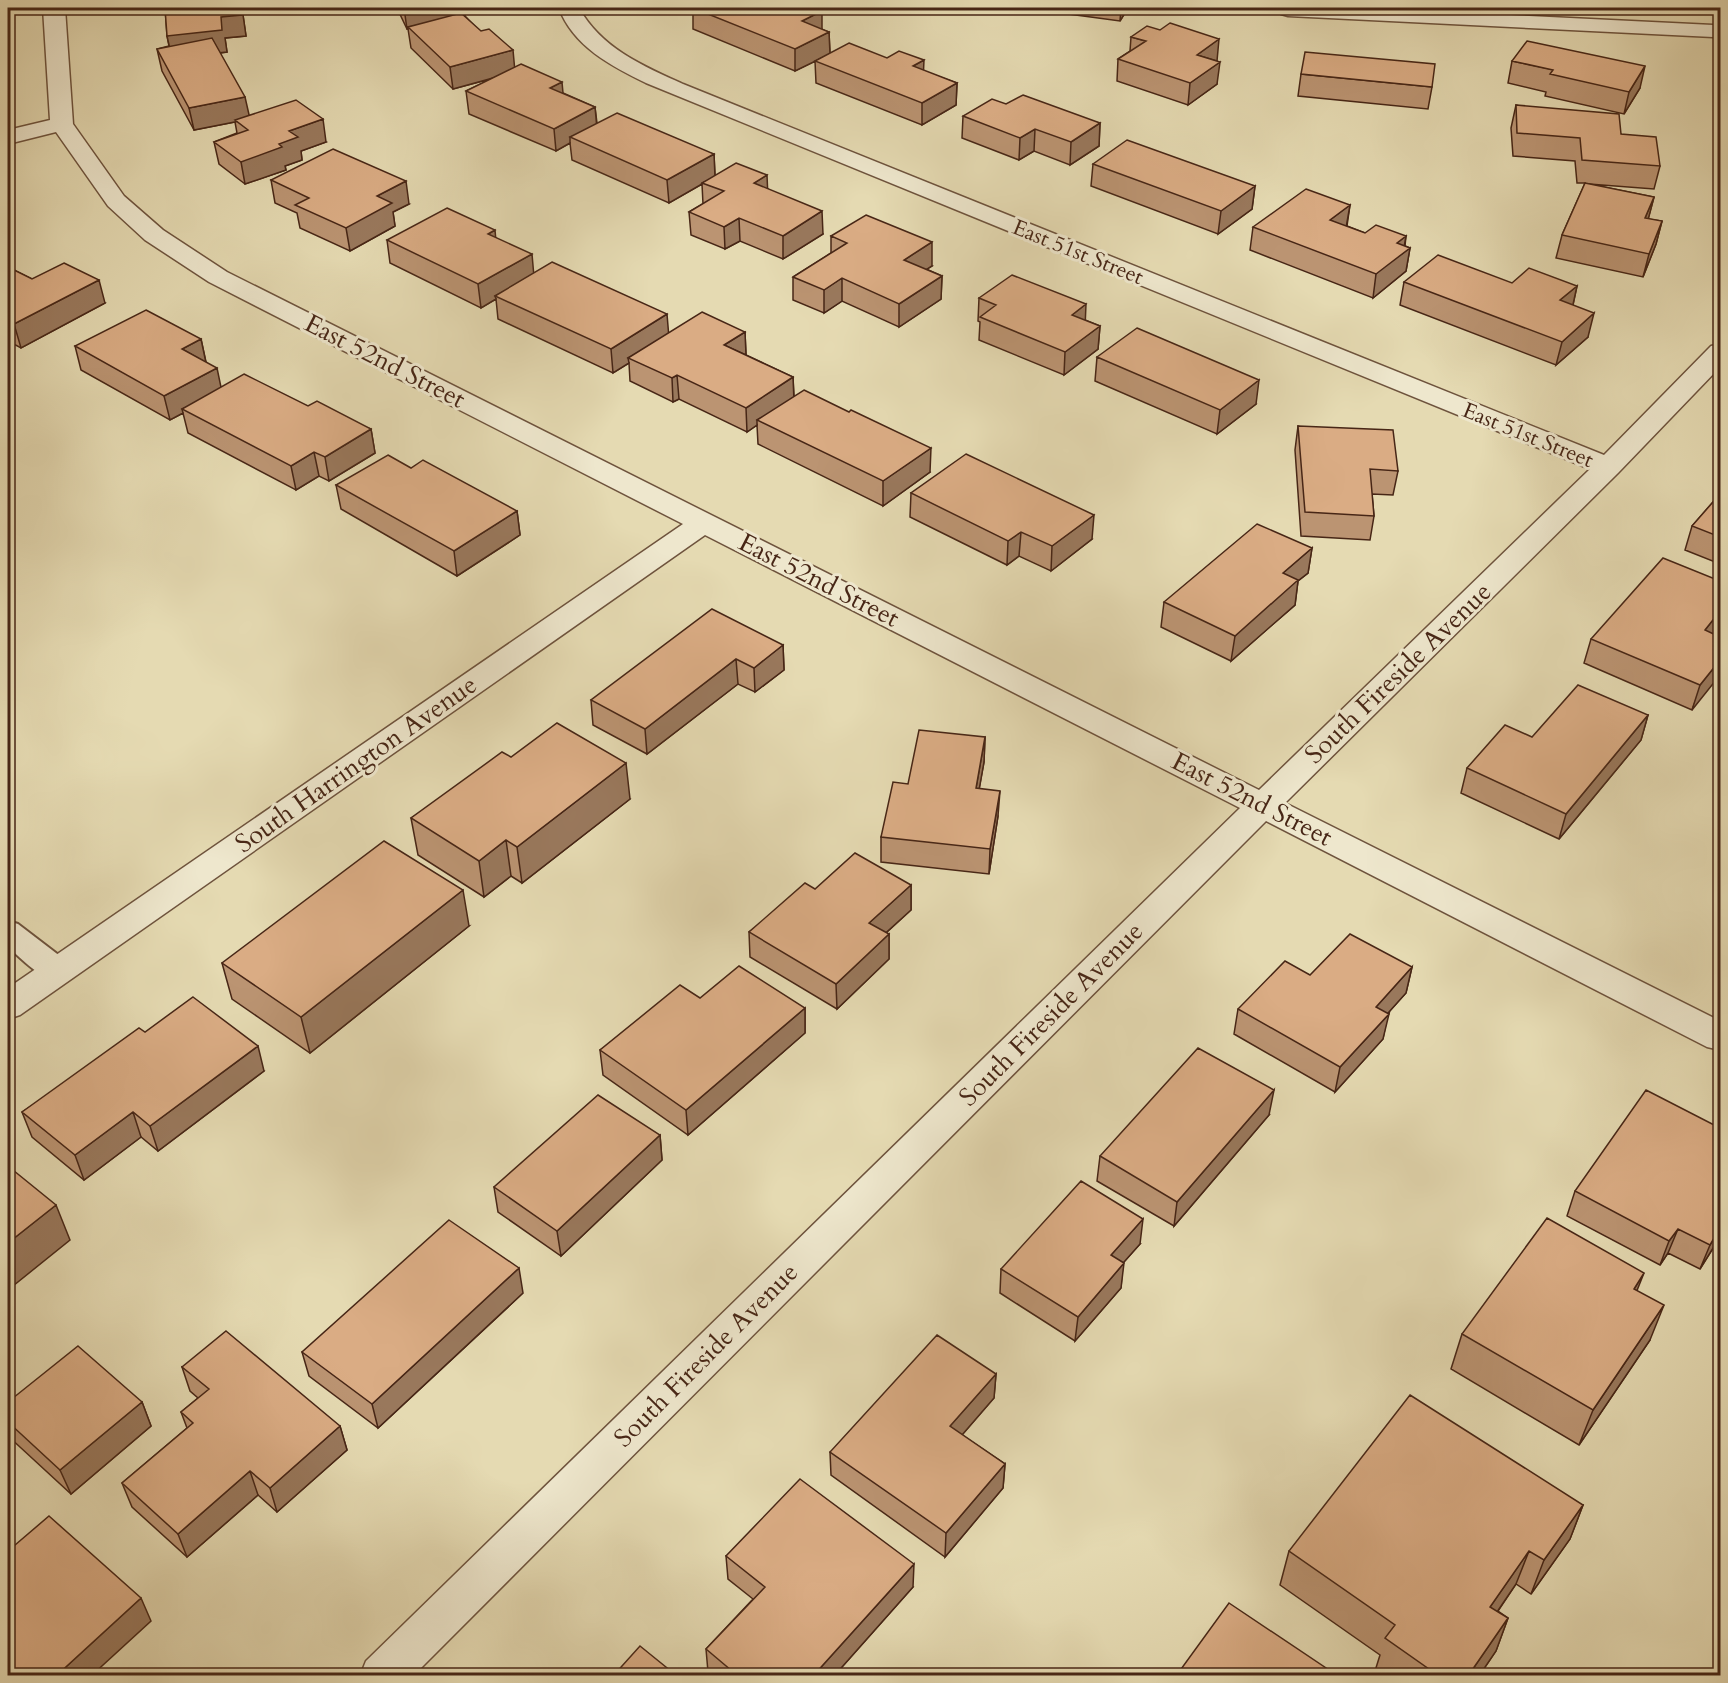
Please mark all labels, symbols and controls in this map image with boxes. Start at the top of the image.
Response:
street label: East 51st Street [1008,212,1148,292]
street label: East 52nd Street [299,305,471,417]
street label: East 51st Street [1458,395,1598,475]
street label: East 52nd Street [733,524,905,636]
street label: South Fireside Avenue [1297,575,1499,771]
street label: South Harrington Avenue [228,667,484,861]
street label: East 52nd Street [1166,743,1338,855]
street label: South Fireside Avenue [951,914,1151,1114]
street label: South Fireside Avenue [606,1255,806,1455]

